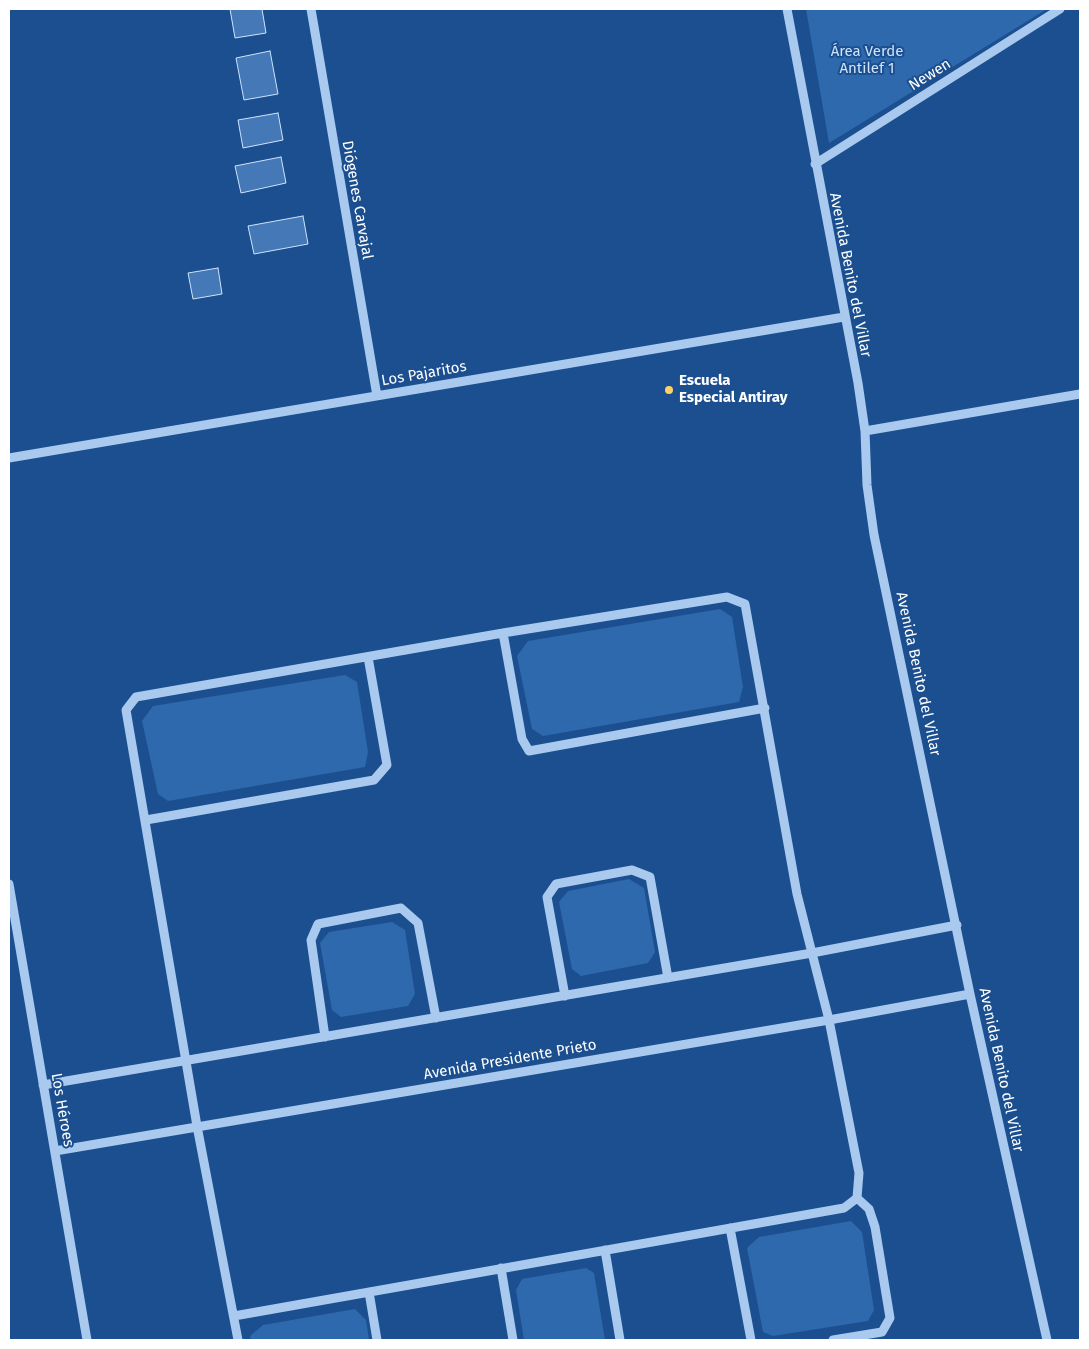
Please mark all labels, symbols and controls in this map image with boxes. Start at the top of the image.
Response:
park label: Área Verde Antilef 1 [831,43,903,78]
street label: Newen [906,55,954,95]
street label: Diógenes Carvajal [338,139,376,261]
street label: Avenida Benito del Villar [825,191,875,359]
street label: Los Pajaritos [380,358,468,390]
place label: Escuela Especial Antiray [679,372,788,407]
marker: Escuela Especial Antiray [663,384,675,396]
street label: Avenida Benito del Villar [892,590,944,758]
street label: Avenida Benito del Villar [975,986,1027,1154]
street label: Avenida Presidente Prieto [422,1036,598,1084]
street label: Los Héroes [47,1072,77,1148]

